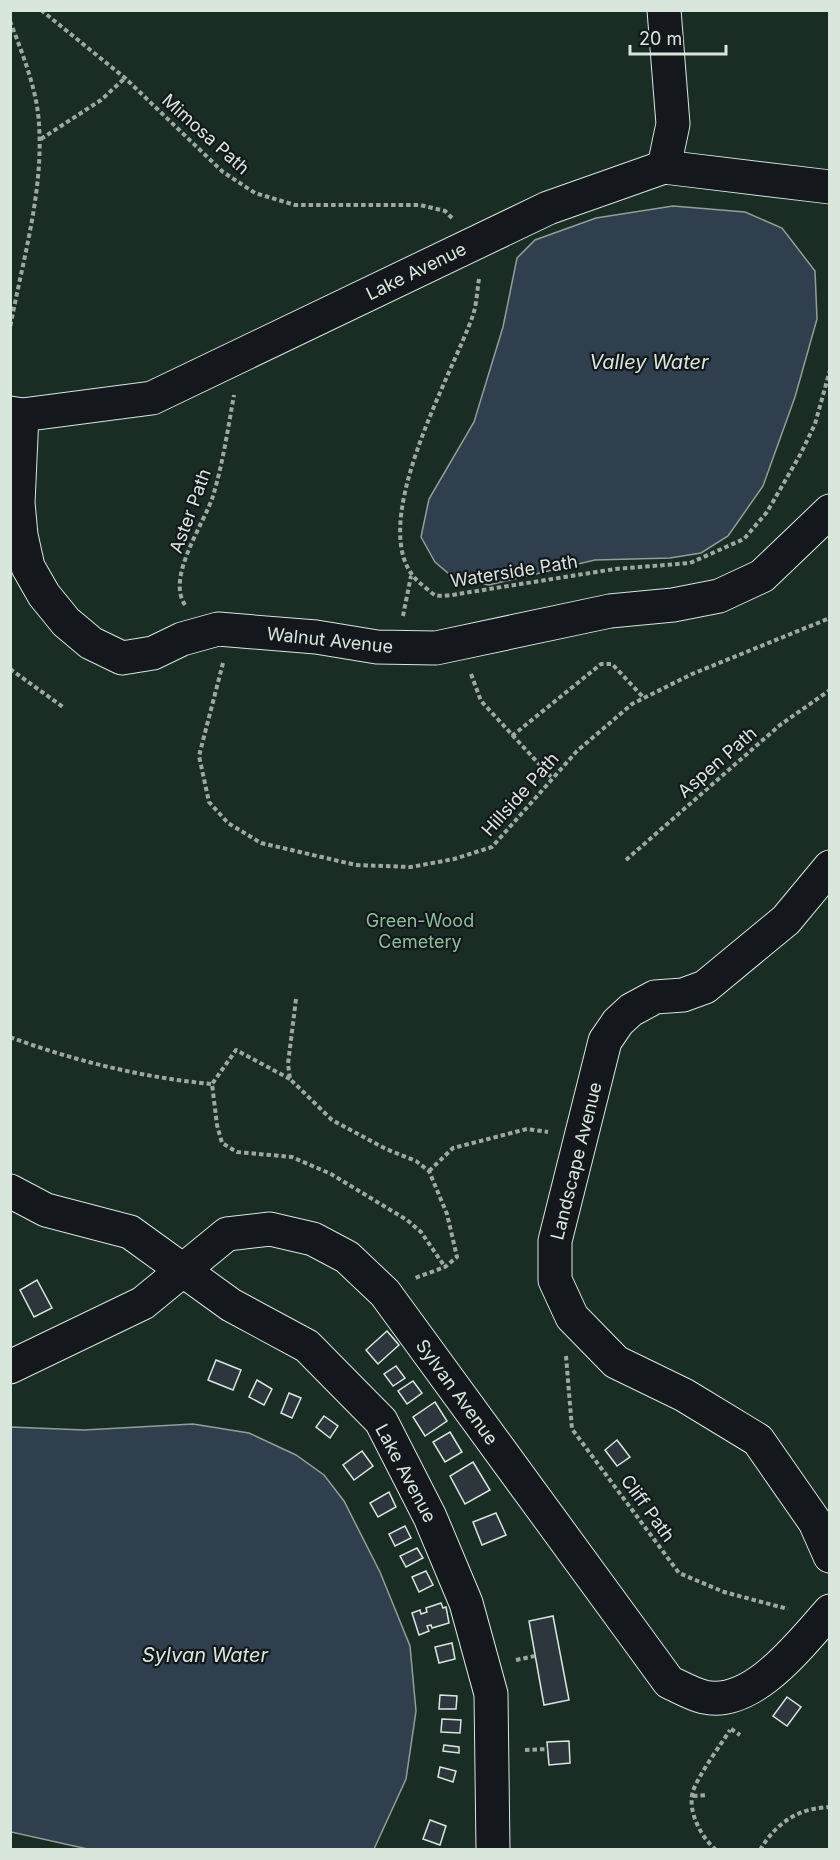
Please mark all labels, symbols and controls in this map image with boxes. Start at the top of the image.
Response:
scale bar [630,18,726,56]
text: 20 m [639,28,682,49]
street label: Mimosa Path [158,89,254,179]
street label: Lake Avenue [363,238,469,304]
water label: Valley Water [589,350,709,374]
street label: Aster Path [165,466,215,556]
street label: Waterside Path [449,551,579,591]
street label: Walnut Avenue [266,623,394,657]
street label: Aspen Path [673,722,761,802]
street label: Hillside Path [477,748,563,840]
park label: Green-Wood Cemetery [366,910,474,952]
street label: Landscape Avenue [546,1080,606,1242]
street label: Sylvan Avenue [412,1335,502,1449]
street label: Lake Avenue [371,1420,441,1526]
street label: Cliff Path [617,1470,679,1546]
water label: Sylvan Water [142,1643,268,1667]

